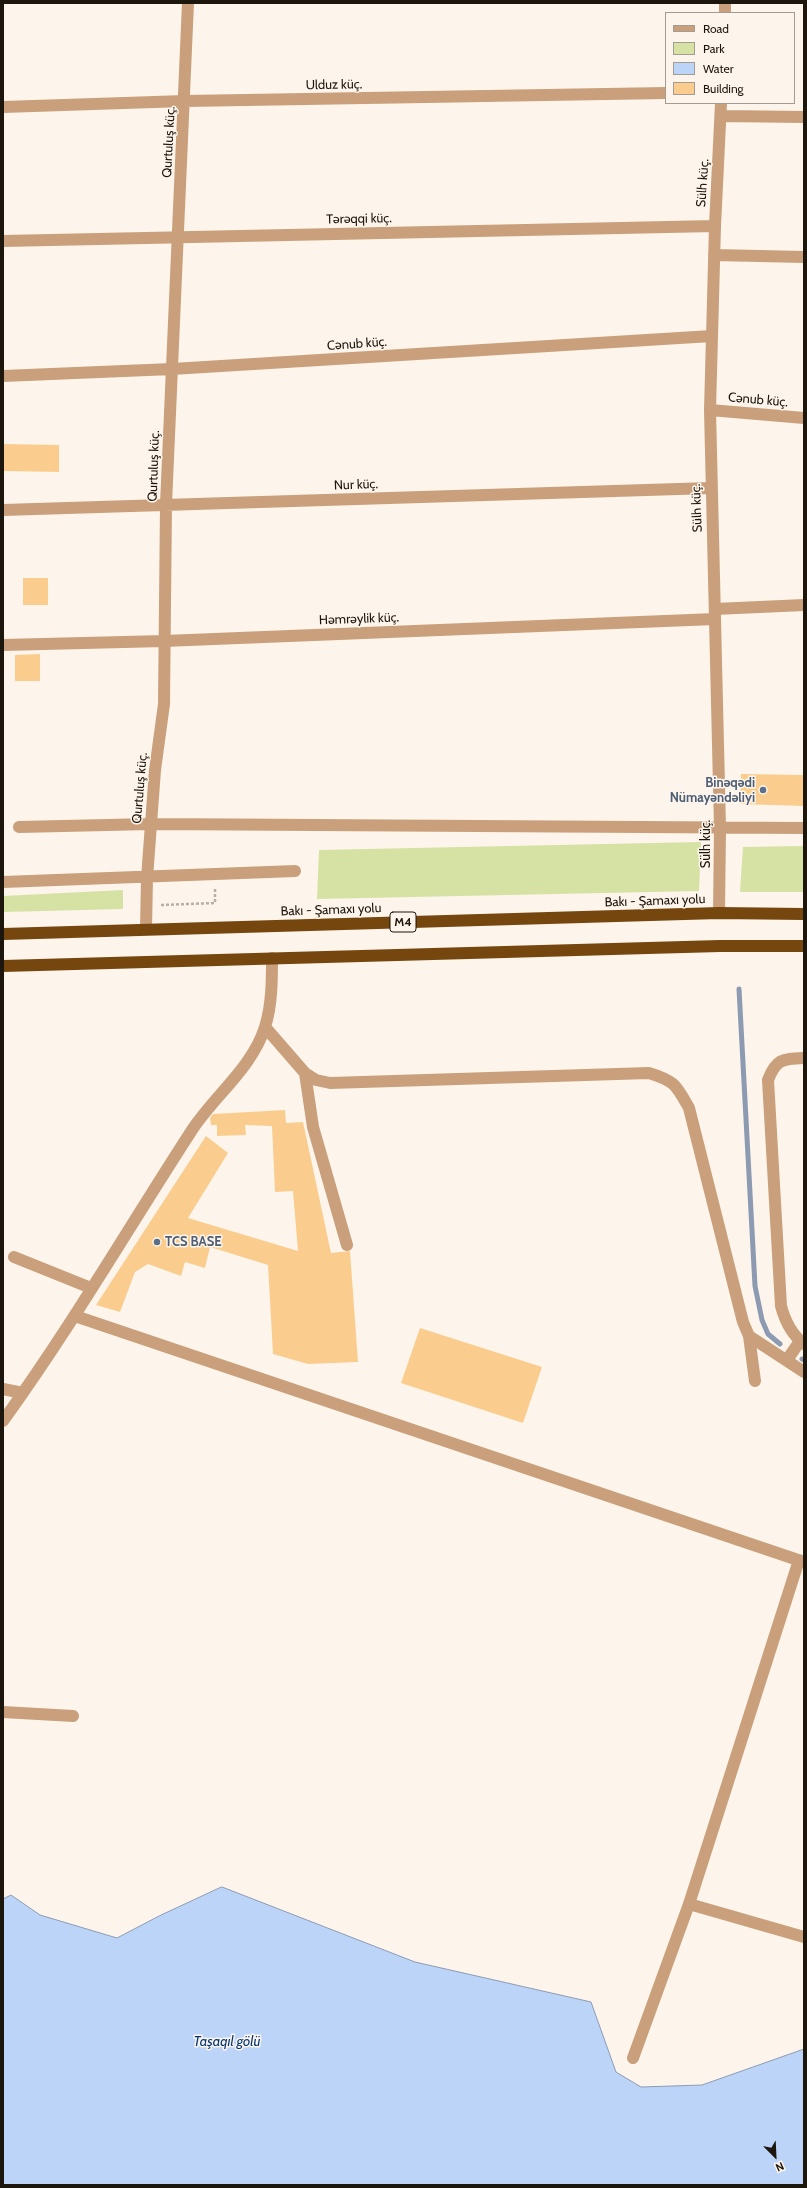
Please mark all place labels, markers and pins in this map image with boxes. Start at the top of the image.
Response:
place label: Binəqədi Nümayəndəliyi [670,775,755,806]
marker: Binəqədi Nümayəndəliyi [758,785,768,795]
place label: TCS BASE [165,1234,222,1250]
marker: TCS BASE [152,1237,162,1247]

